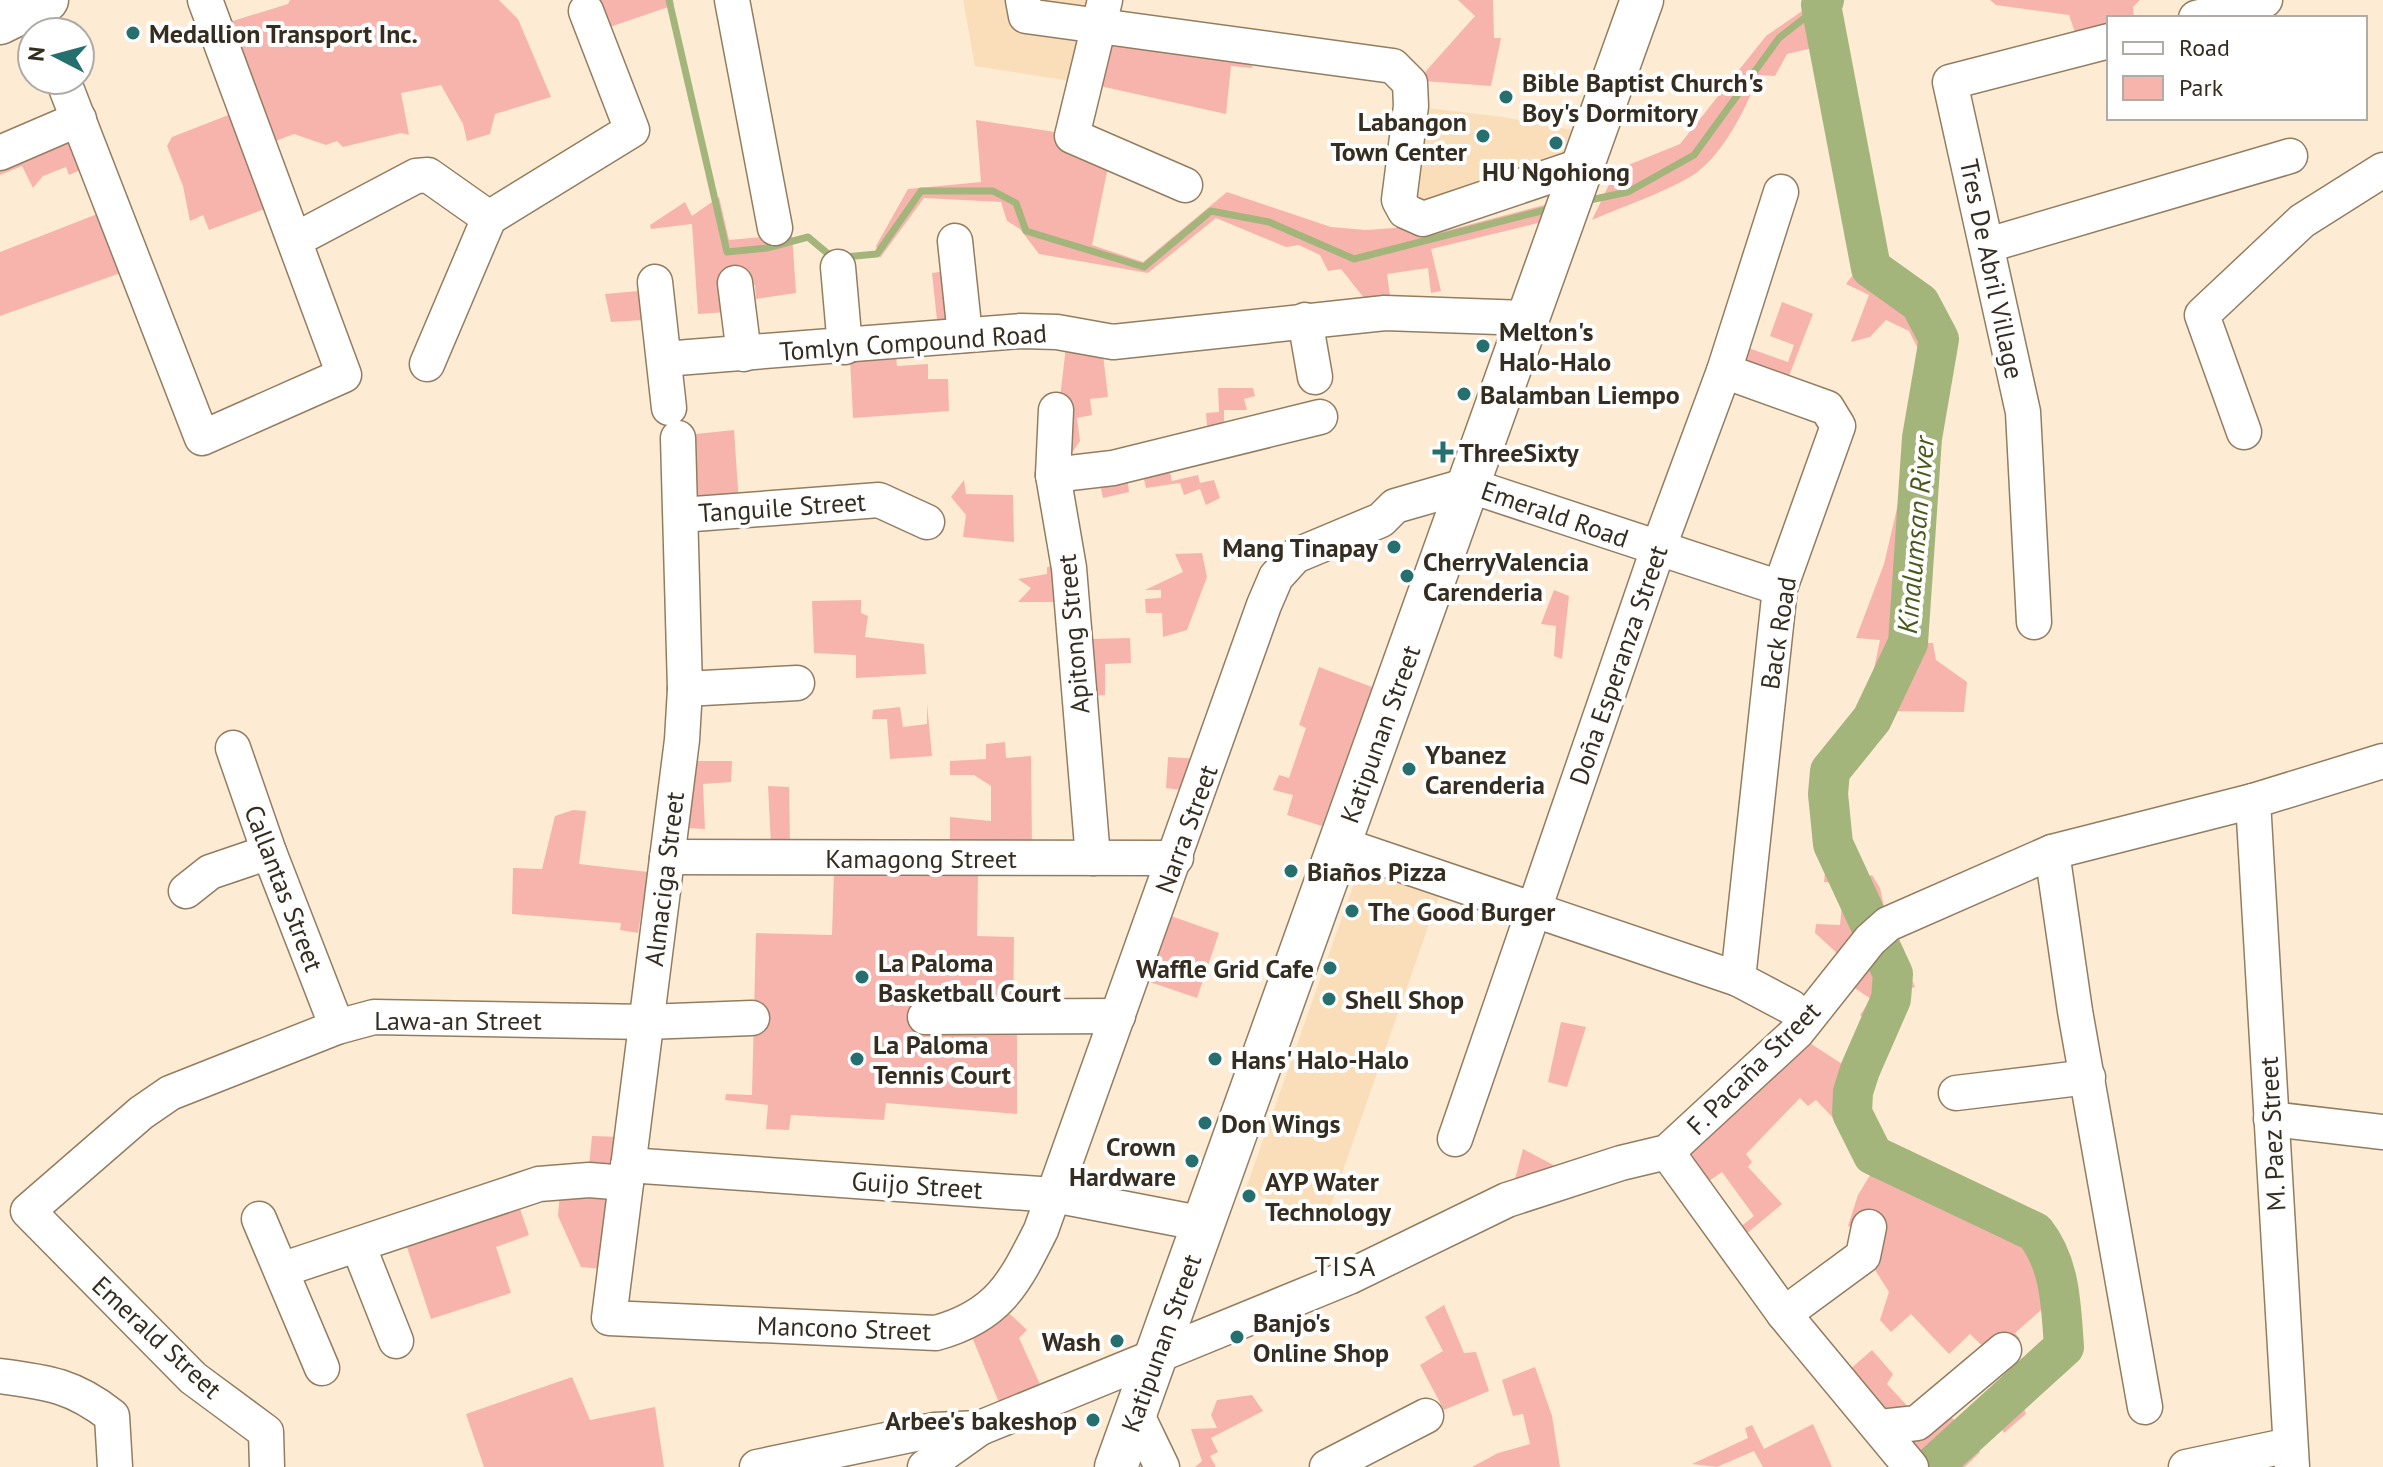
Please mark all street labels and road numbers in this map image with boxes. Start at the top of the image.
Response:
street label: Tres De Abril Village [1953,156,2031,382]
street label: Tomlyn Compound Road [778,316,1048,368]
street label: Emerald Road [1477,473,1633,555]
street label: Tanguile Street [697,485,867,529]
street label: Doña Esperanza Street [1562,541,1675,789]
street label: Apitong Street [1050,553,1096,715]
street label: Back Road [1753,574,1803,692]
street label: Katipunan Street [1333,641,1427,827]
street label: Narra Street [1148,760,1225,898]
street label: Almaciga Street [637,790,691,968]
street label: Callantas Street [237,800,331,976]
street label: Kamagong Street [825,842,1017,875]
street label: F. Pacaña Street [1679,994,1827,1142]
street label: Lawa-an Street [374,1004,542,1037]
street label: M. Paez Street [2251,1056,2293,1212]
street label: Guijo Street [850,1164,984,1206]
street label: Katipunan Street [1114,1250,1208,1436]
street label: Emerald Street [85,1269,229,1405]
street label: Mancono Street [756,1308,932,1348]

